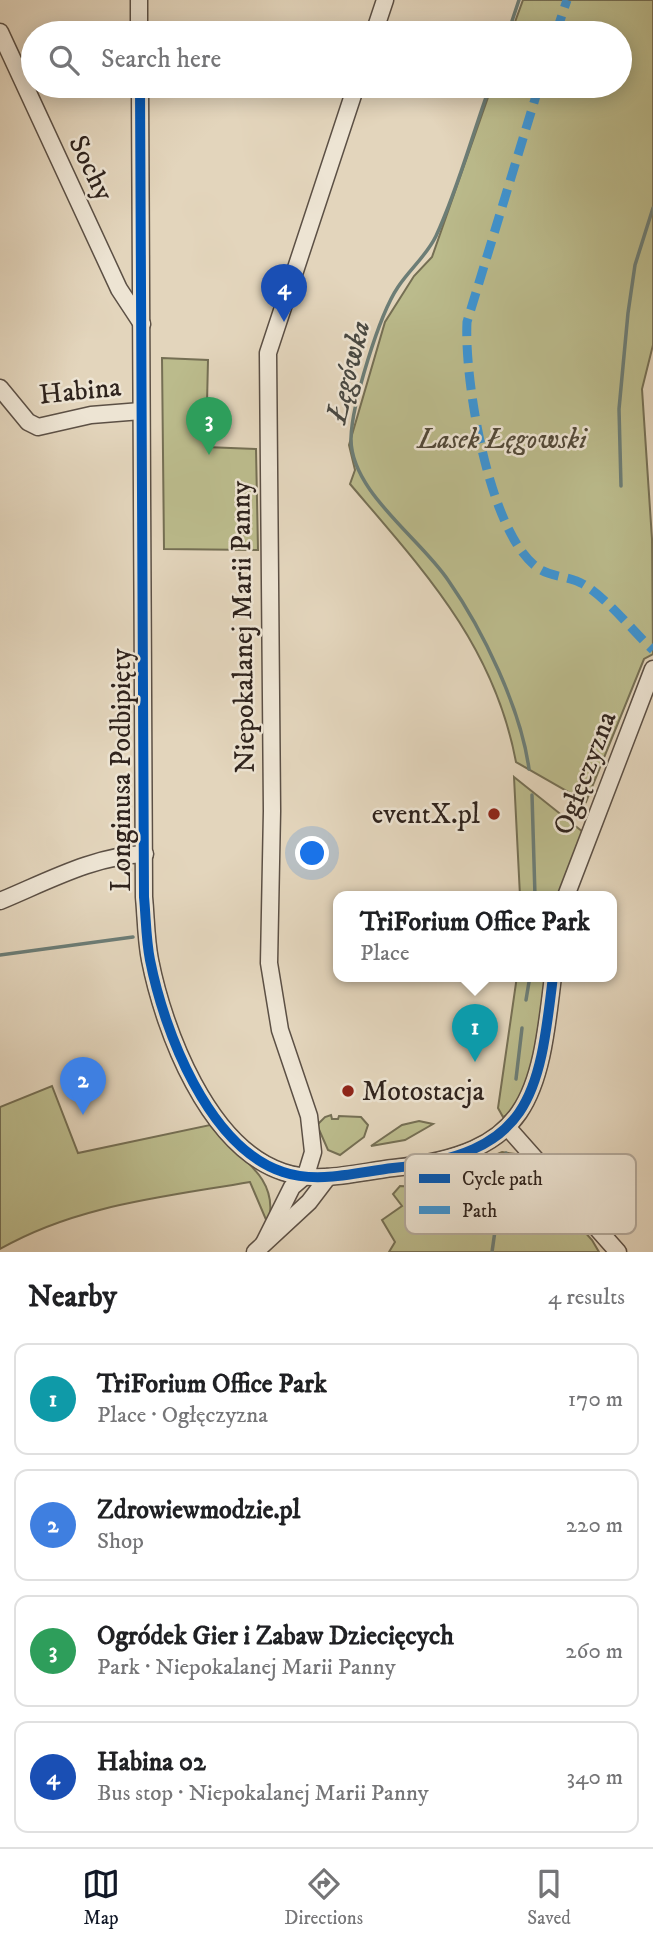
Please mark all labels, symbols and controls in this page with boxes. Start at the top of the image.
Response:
search box [21,21,632,98]
icon: search [45,41,83,79]
text: Search here [101,43,221,76]
street label: Sochy [60,130,122,207]
pin: 4 [261,264,307,322]
water label: Łęgówka [318,317,380,429]
street label: Habina [37,369,123,413]
pin: 3 [186,397,232,455]
park label: Lasek Łęgowski [415,422,588,457]
street label: Niepokalanej Marii Panny [223,480,263,774]
street label: Longinusa Podbipięty [104,648,139,892]
street label: Ogłęczyzna [545,706,625,840]
place label: eventX.pl [372,797,481,832]
marker: eventX.pl [486,806,502,822]
your location [295,836,329,870]
popup [333,891,617,982]
text: TriForium Office Park [360,906,590,939]
text: Place [360,939,409,968]
pin: 1 [452,1004,498,1062]
pin: 2 [60,1057,106,1115]
place label: Motostacja [362,1074,484,1109]
marker: Motostacja [340,1083,356,1099]
legend [405,1154,636,1234]
text: Cycle path [462,1168,543,1191]
text: Path [462,1200,497,1223]
text: Nearby [28,1279,117,1316]
text: 4 results [548,1283,625,1312]
text: TriForium Office Park [97,1368,327,1401]
text: 1 [49,1385,57,1414]
text: 170 m [568,1385,623,1414]
text: Place · Ogłęczyzna [97,1401,268,1430]
text: Zdrowiewmodzie.pl [97,1494,300,1527]
text: 2 [47,1511,59,1540]
text: 220 m [566,1511,623,1540]
text: Shop [97,1527,144,1556]
text: Ogródek Gier i Zabaw Dziecięcych [97,1620,454,1653]
text: 3 [49,1637,57,1666]
text: 260 m [565,1637,623,1666]
text: Park · Niepokalanej Marii Panny [97,1653,396,1682]
text: Habina 02 [97,1746,206,1779]
text: 4 [46,1763,60,1792]
text: 340 m [567,1763,623,1792]
text: Bus stop · Niepokalanej Marii Panny [97,1779,429,1808]
tab: Map [82,1865,120,1930]
tab: Directions [284,1865,363,1930]
tab: Saved [527,1865,571,1930]

